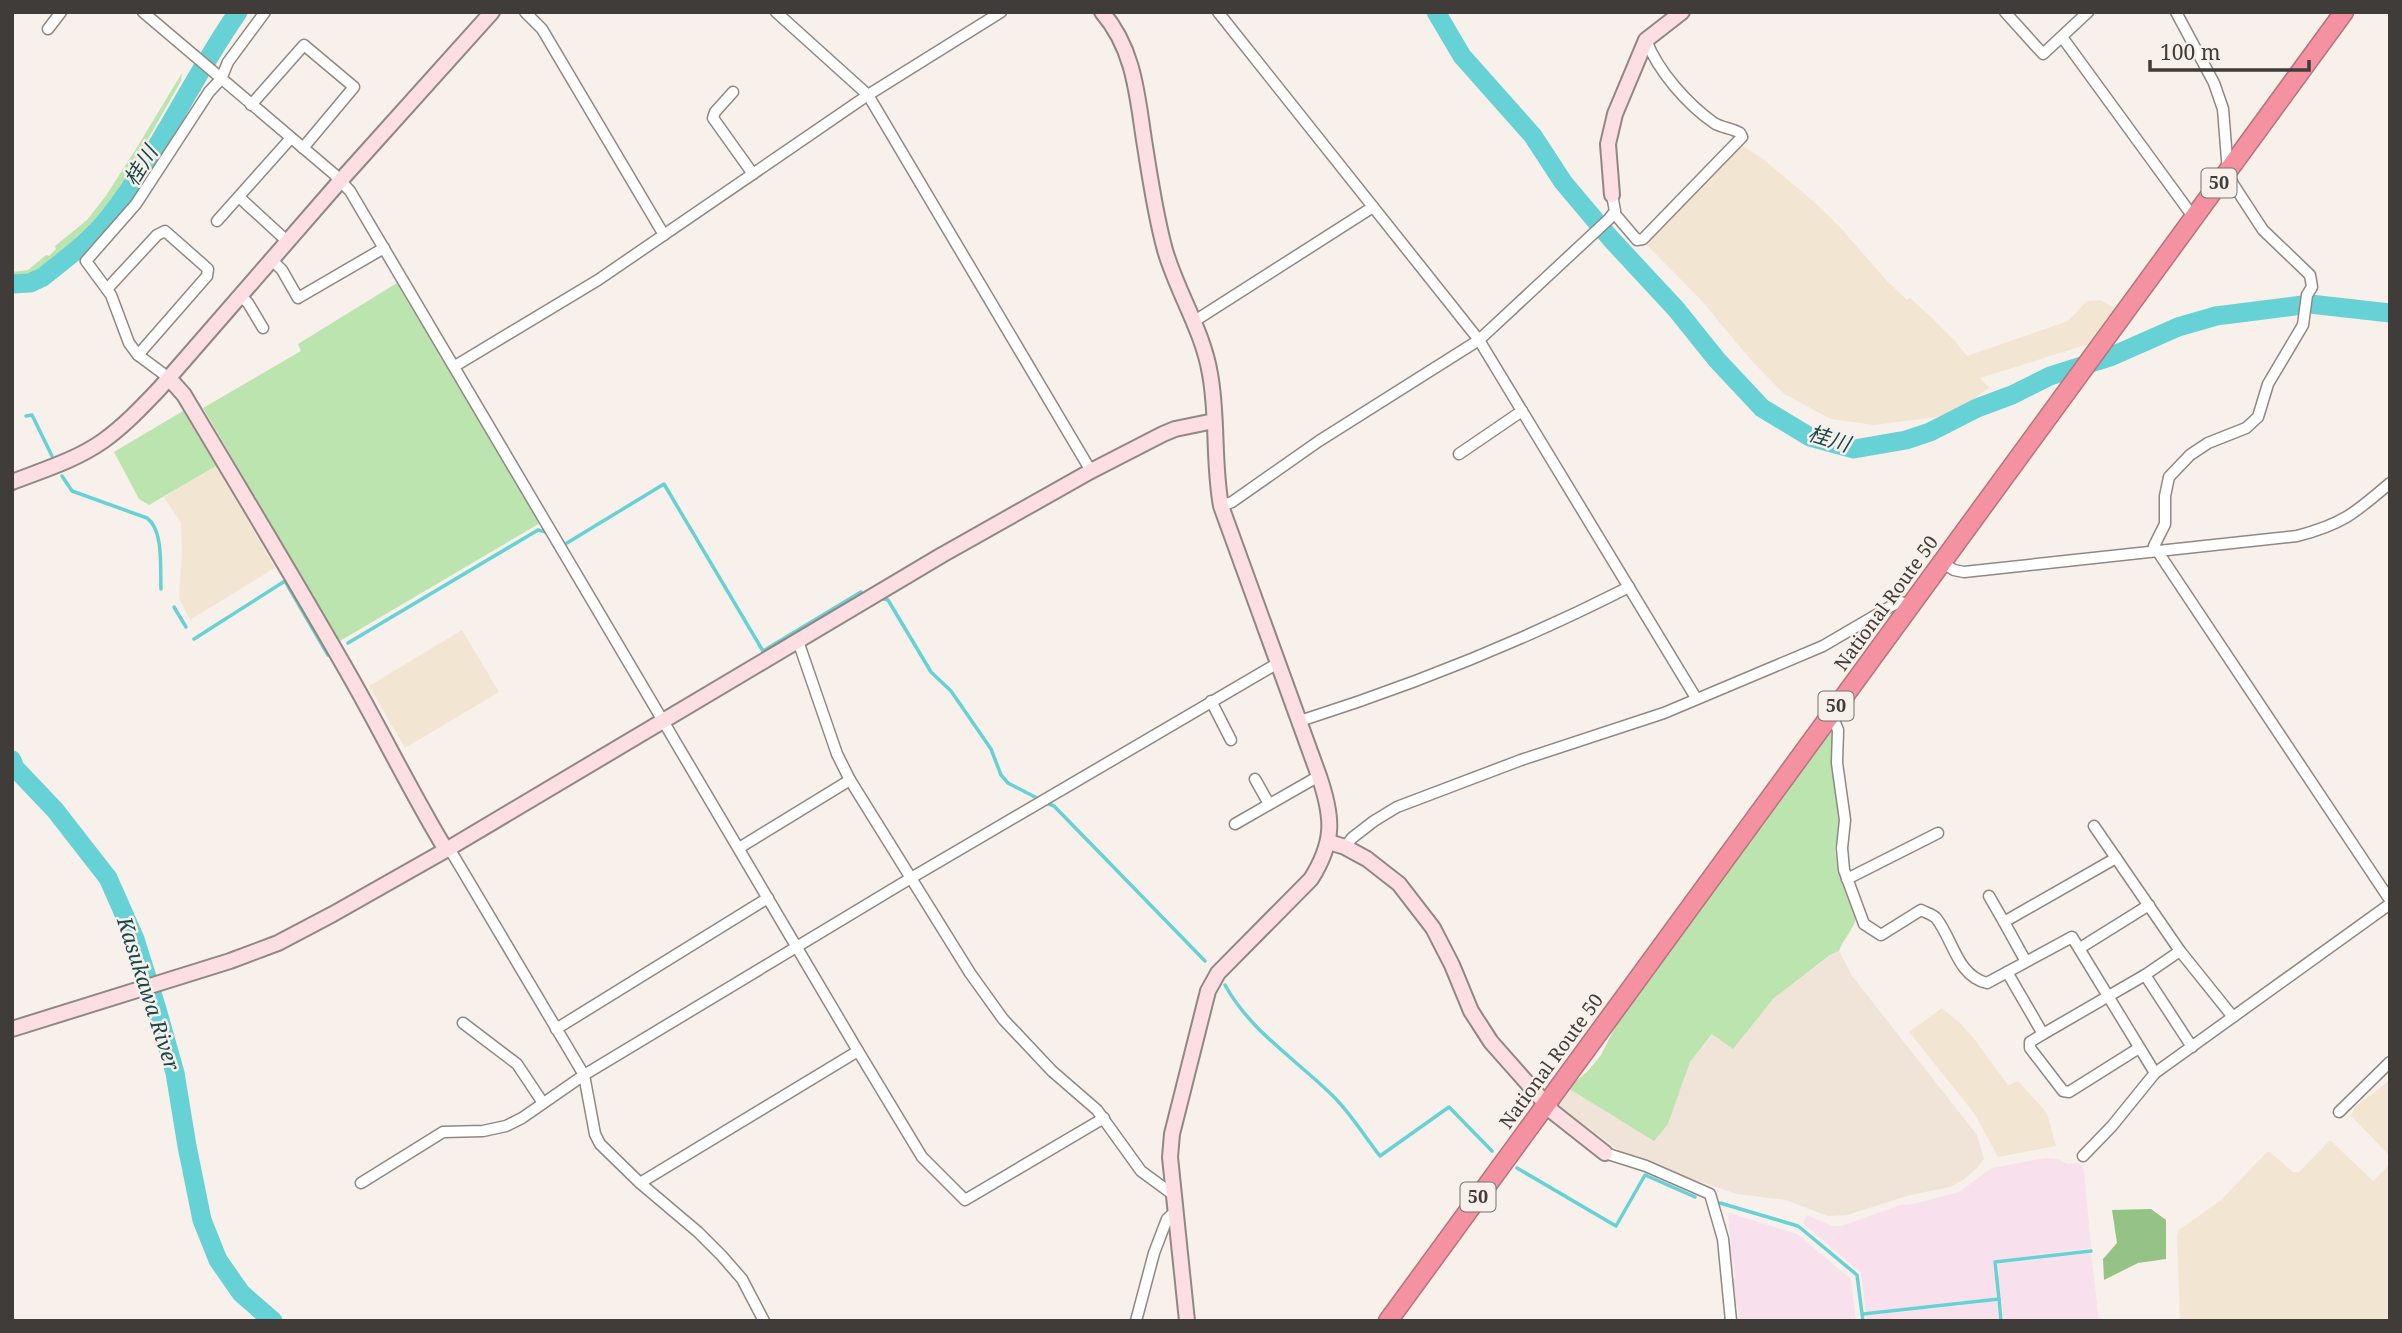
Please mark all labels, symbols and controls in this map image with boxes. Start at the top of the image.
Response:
scale bar [2150,28,2309,72]
text: 100 m [2160,38,2221,66]
water label: 桂川 [117,139,164,191]
road number: 50 [2202,168,2236,198]
water label: 桂川 [1805,419,1855,458]
street label: National Route 50 [1828,530,1944,676]
road number: 50 [1818,692,1854,720]
water label: Kasukawa River [111,912,187,1074]
street label: National Route 50 [1493,988,1609,1134]
road number: 50 [1460,1182,1496,1212]

